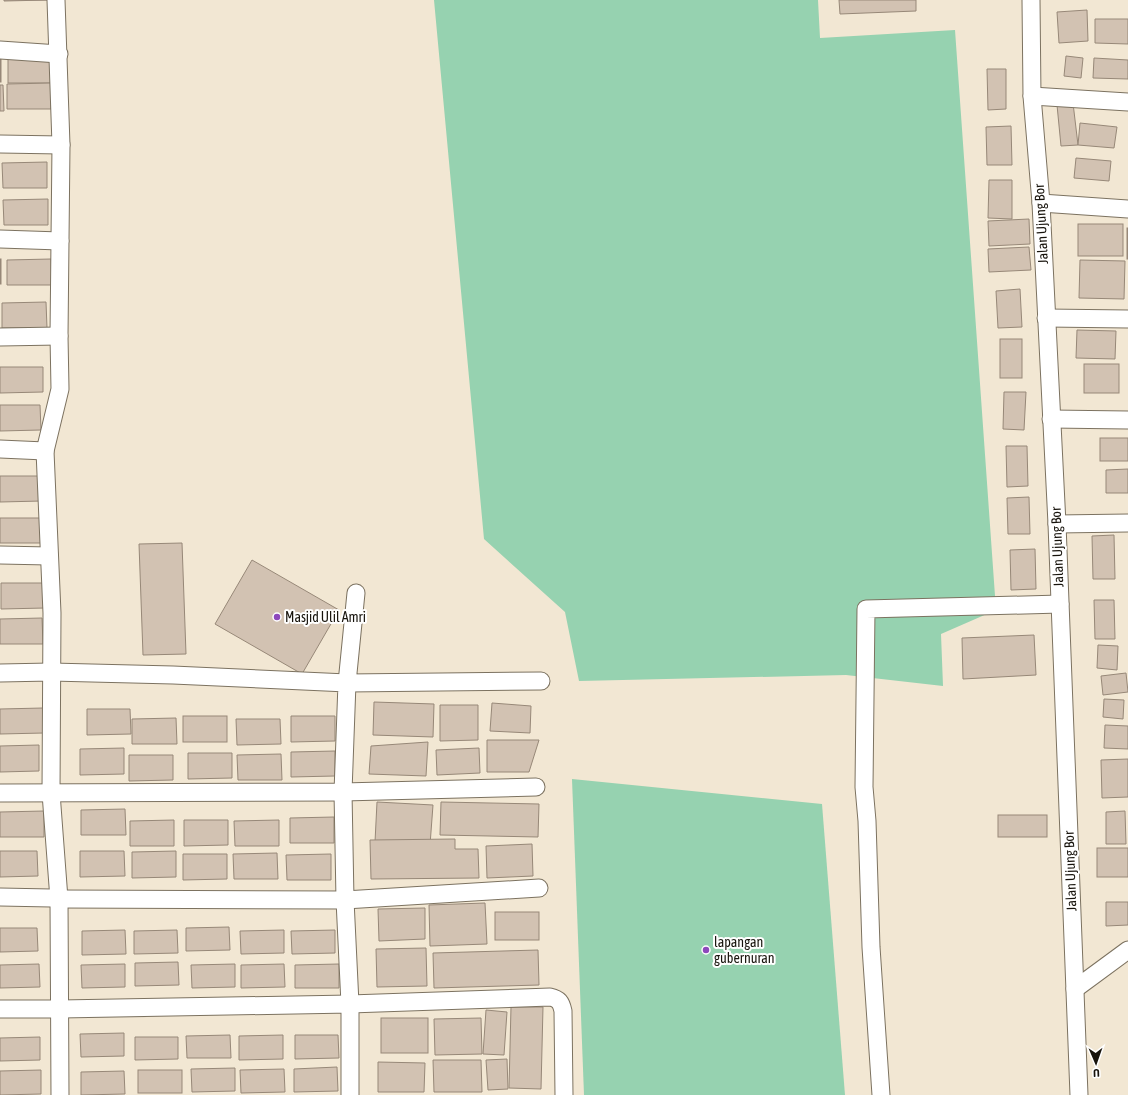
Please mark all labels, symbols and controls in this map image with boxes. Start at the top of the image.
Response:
street label: Jalan Ujung Bor [1031,183,1051,264]
street label: Jalan Ujung Bor [1048,506,1066,587]
place label: Masjid Ulil Amri [285,609,366,625]
marker: Masjid Ulil Amri [272,612,282,622]
street label: Jalan Ujung Bor [1061,830,1079,911]
place label: lapangan gubernuran [714,934,775,966]
marker: lapangan gubernuran [701,945,711,955]
north arrow [1076,1043,1116,1083]
text: U [1093,1067,1100,1079]

